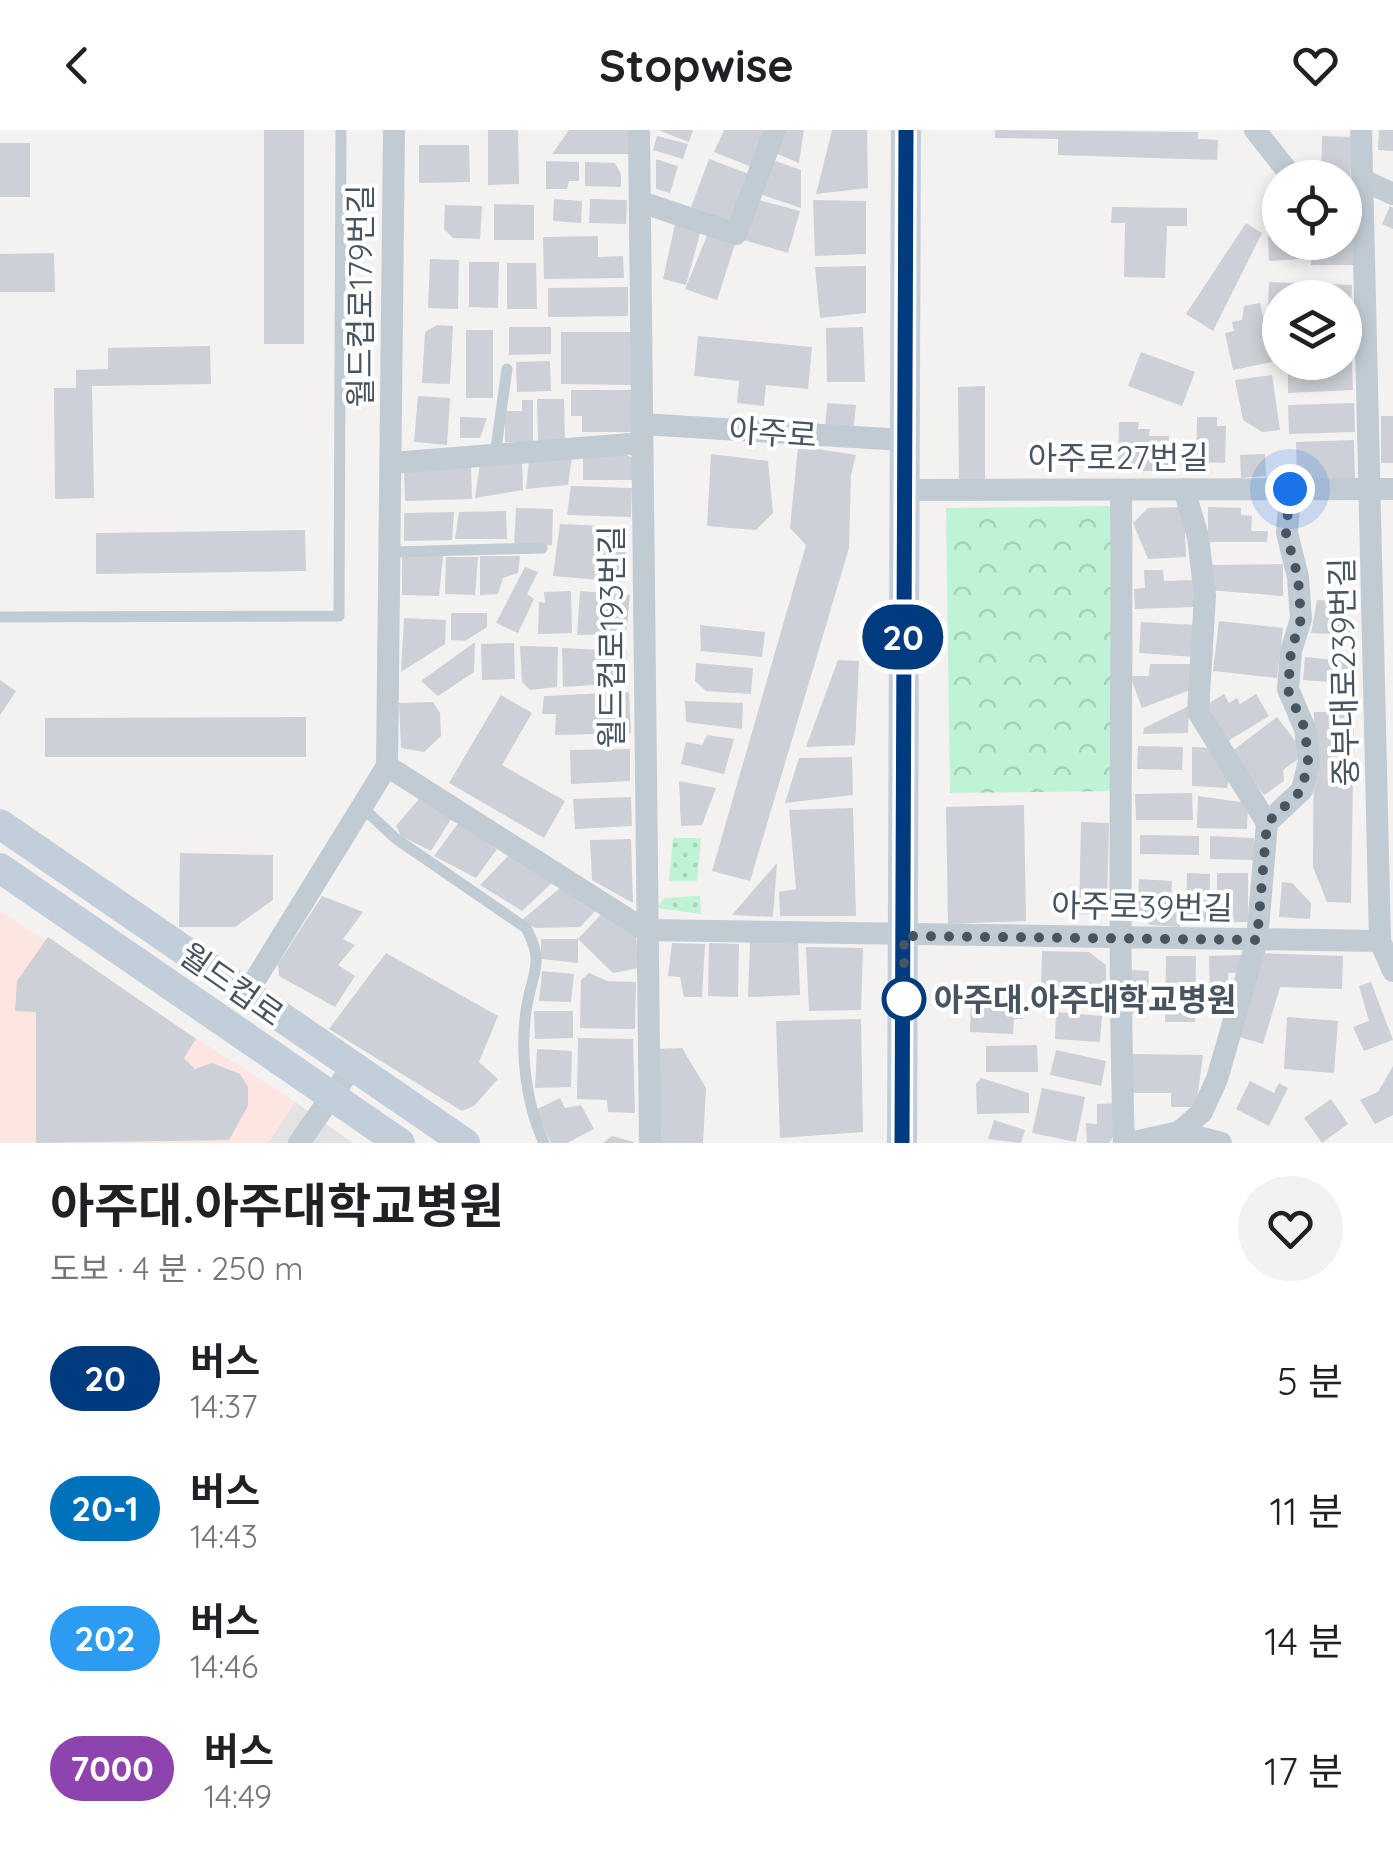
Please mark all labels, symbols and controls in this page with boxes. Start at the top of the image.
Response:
text: Stopwise [599,37,794,93]
icon: back [50,38,105,93]
icon: heart [1288,38,1343,93]
map controls [1262,160,1362,380]
button: locate [1262,160,1362,260]
street label: 월드컵로179번길 [340,185,380,407]
button: layers [1262,280,1362,380]
street label: 아주로 [728,409,818,455]
street label: 아주로27번길 [1028,437,1208,477]
your location [1265,464,1315,514]
street label: 월드컵로193번길 [591,525,631,749]
street label: 중부대로239번길 [1321,557,1365,787]
line badge: 20 [858,604,948,670]
text: 20 [882,615,924,659]
street label: 아주로39번길 [1051,884,1233,928]
street label: 월드컵로 [172,934,292,1034]
marker: 아주대.아주대학교병원 [883,978,925,1020]
place label: 아주대.아주대학교병원 [934,979,1236,1019]
text: 아주대.아주대학교병원 [50,1175,504,1235]
button: heart [1238,1176,1343,1281]
text: 도보 · 4 분 · 250 m [50,1248,303,1288]
text: 버스 [190,1337,260,1385]
text: 20 [84,1356,126,1400]
text: 5 분 [1277,1357,1343,1405]
text: 14:37 [190,1386,257,1426]
text: 버스 [190,1467,260,1515]
text: 20-1 [71,1486,139,1530]
text: 11 분 [1270,1487,1343,1535]
text: 14:43 [190,1516,258,1556]
text: 버스 [190,1597,260,1645]
text: 202 [74,1616,136,1660]
text: 14 분 [1264,1617,1343,1665]
text: 14:46 [190,1646,258,1686]
text: 버스 [204,1727,274,1775]
text: 7000 [70,1746,154,1790]
text: 17 분 [1264,1747,1343,1795]
text: 14:49 [204,1776,272,1816]

